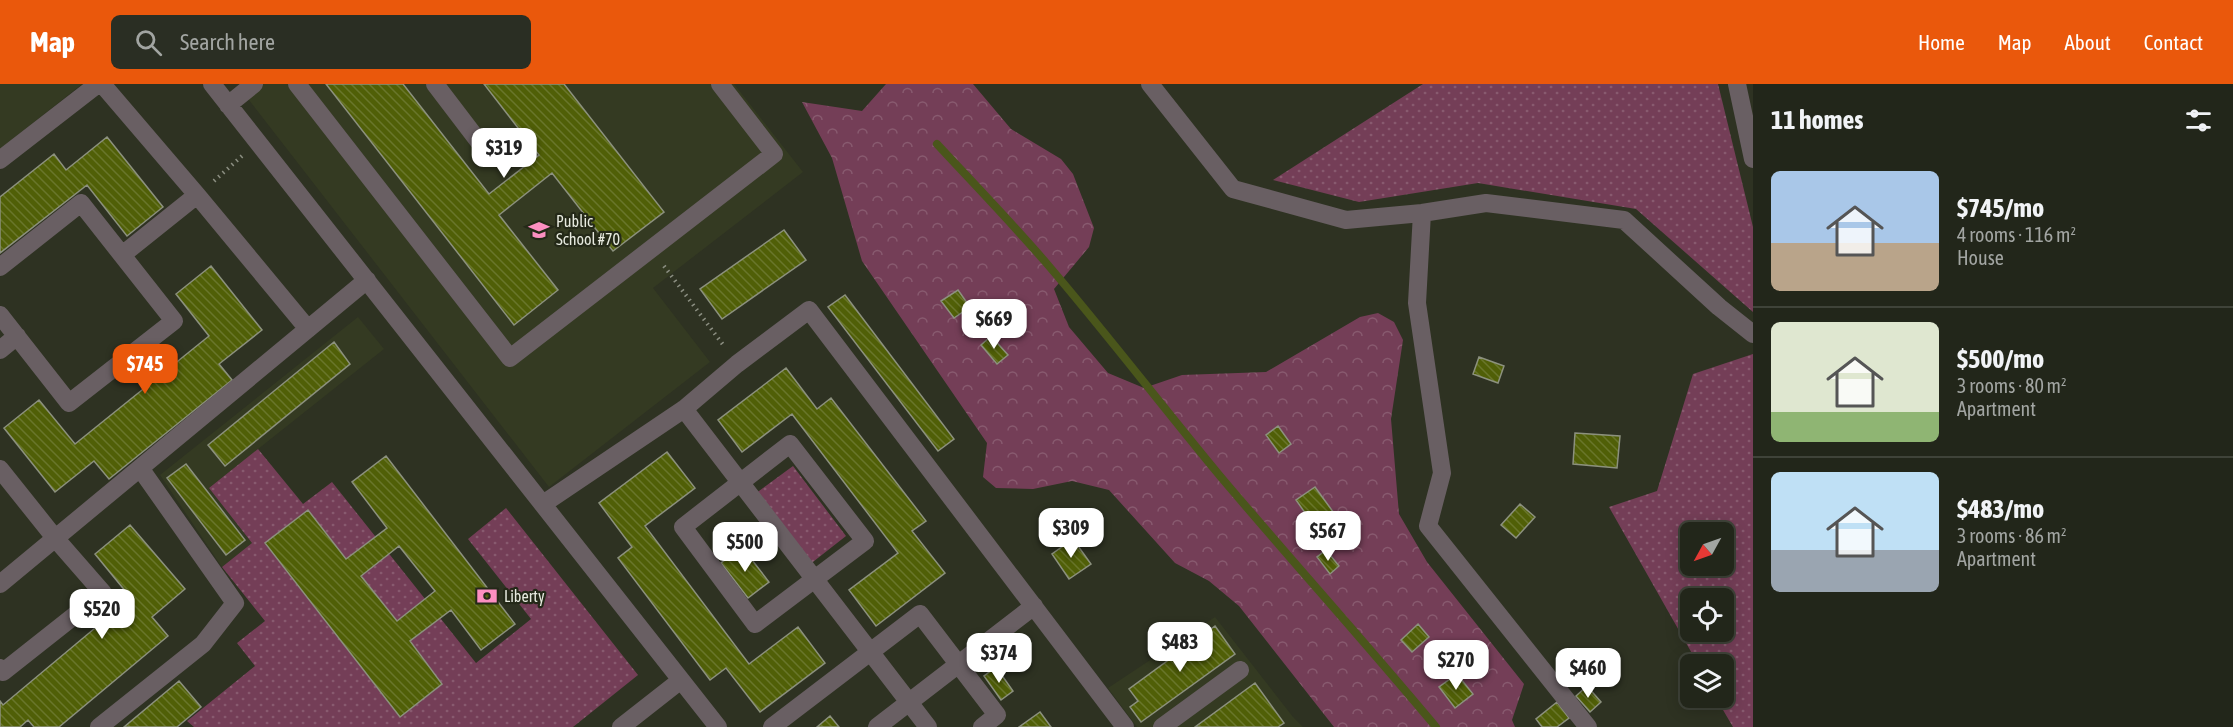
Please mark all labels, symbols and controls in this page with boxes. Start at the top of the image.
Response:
search box [111,15,531,69]
text: Map [30,26,75,58]
icon: search [132,26,165,59]
text: Search here [180,29,275,55]
text: Home [1918,30,1965,54]
text: Map [1998,30,2032,54]
text: About [2065,30,2111,54]
text: Contact [2144,30,2203,54]
icon: filters [2182,104,2215,137]
text: 11 homes [1771,105,1864,135]
pin: $319 [468,128,540,179]
text: $319 [486,136,522,159]
text: $745/mo [1957,193,2044,223]
icon: home [1819,195,1891,267]
place label: Public School #70 [556,212,620,248]
school or university icon: Public School #70 [527,218,551,242]
text: 4 rooms · 116 m² [1957,223,2076,246]
text: House [1957,246,2004,269]
pin: $669 [958,299,1030,350]
text: $669 [976,307,1012,330]
pin: $745 [109,344,181,395]
text: $500/mo [1957,344,2044,374]
icon: home [1819,346,1891,418]
text: $745 [127,352,163,375]
text: 3 rooms · 80 m² [1957,374,2067,397]
text: Apartment [1957,397,2036,420]
text: $483/mo [1957,494,2044,524]
icon: home [1819,496,1891,568]
pin: $309 [1035,508,1107,559]
pin: $567 [1292,511,1364,562]
text: $309 [1053,516,1089,539]
text: $567 [1310,519,1346,542]
pin: $500 [709,522,781,573]
north arrow [1680,522,1734,576]
map controls [1680,522,1734,708]
text: 3 rooms · 86 m² [1957,524,2067,547]
text: $500 [727,530,763,553]
text: Apartment [1957,547,2036,570]
bank icon: Liberty [475,584,499,608]
place label: Liberty [504,587,545,606]
button: locate [1680,588,1734,642]
pin: $520 [66,589,138,640]
text: $520 [84,597,120,620]
pin: $483 [1144,622,1216,673]
text: $483 [1162,630,1198,653]
pin: $374 [963,633,1035,684]
pin: $270 [1420,640,1492,691]
text: $374 [981,641,1017,664]
text: $270 [1438,648,1474,671]
pin: $460 [1552,648,1624,699]
button: layers [1680,654,1734,708]
text: $460 [1570,656,1606,679]

